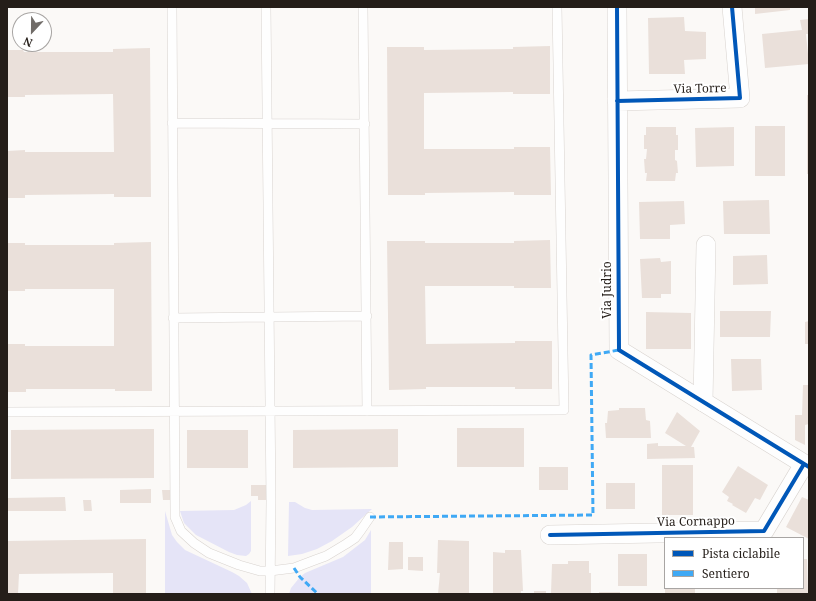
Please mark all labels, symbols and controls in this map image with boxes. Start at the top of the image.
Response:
north arrow [12,12,52,52]
text: N [21,34,35,51]
street label: Via Torre [673,81,727,97]
street label: Via Judrio [601,261,615,319]
street label: Via Cornappo [657,514,735,530]
legend [664,537,804,589]
text: Pista ciclabile [702,545,780,562]
text: Sentiero [702,565,750,582]

